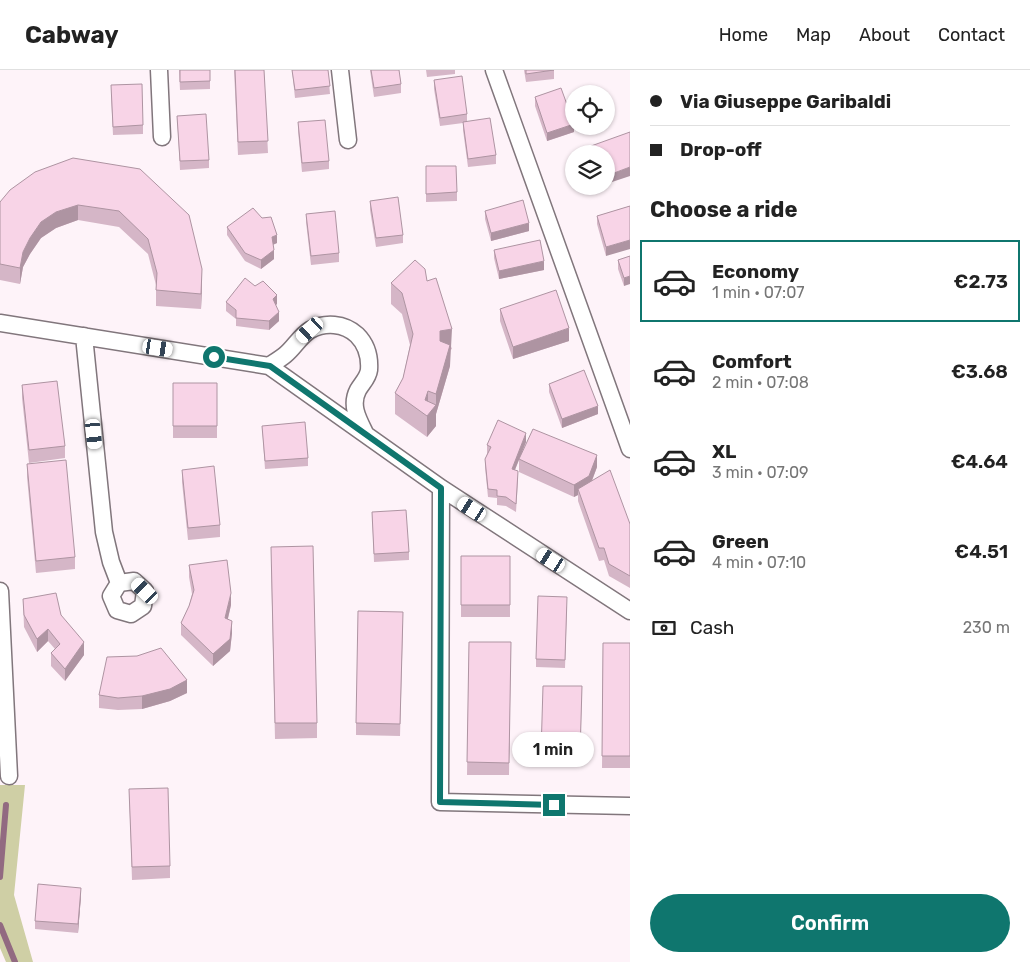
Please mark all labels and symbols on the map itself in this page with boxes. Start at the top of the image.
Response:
car [293,314,326,346]
car [142,338,173,358]
route start [203,346,225,368]
car [84,418,103,450]
car [455,495,488,523]
car [534,546,567,574]
car [128,575,161,607]
callout: 1 min [513,732,595,768]
route end [543,794,565,816]

